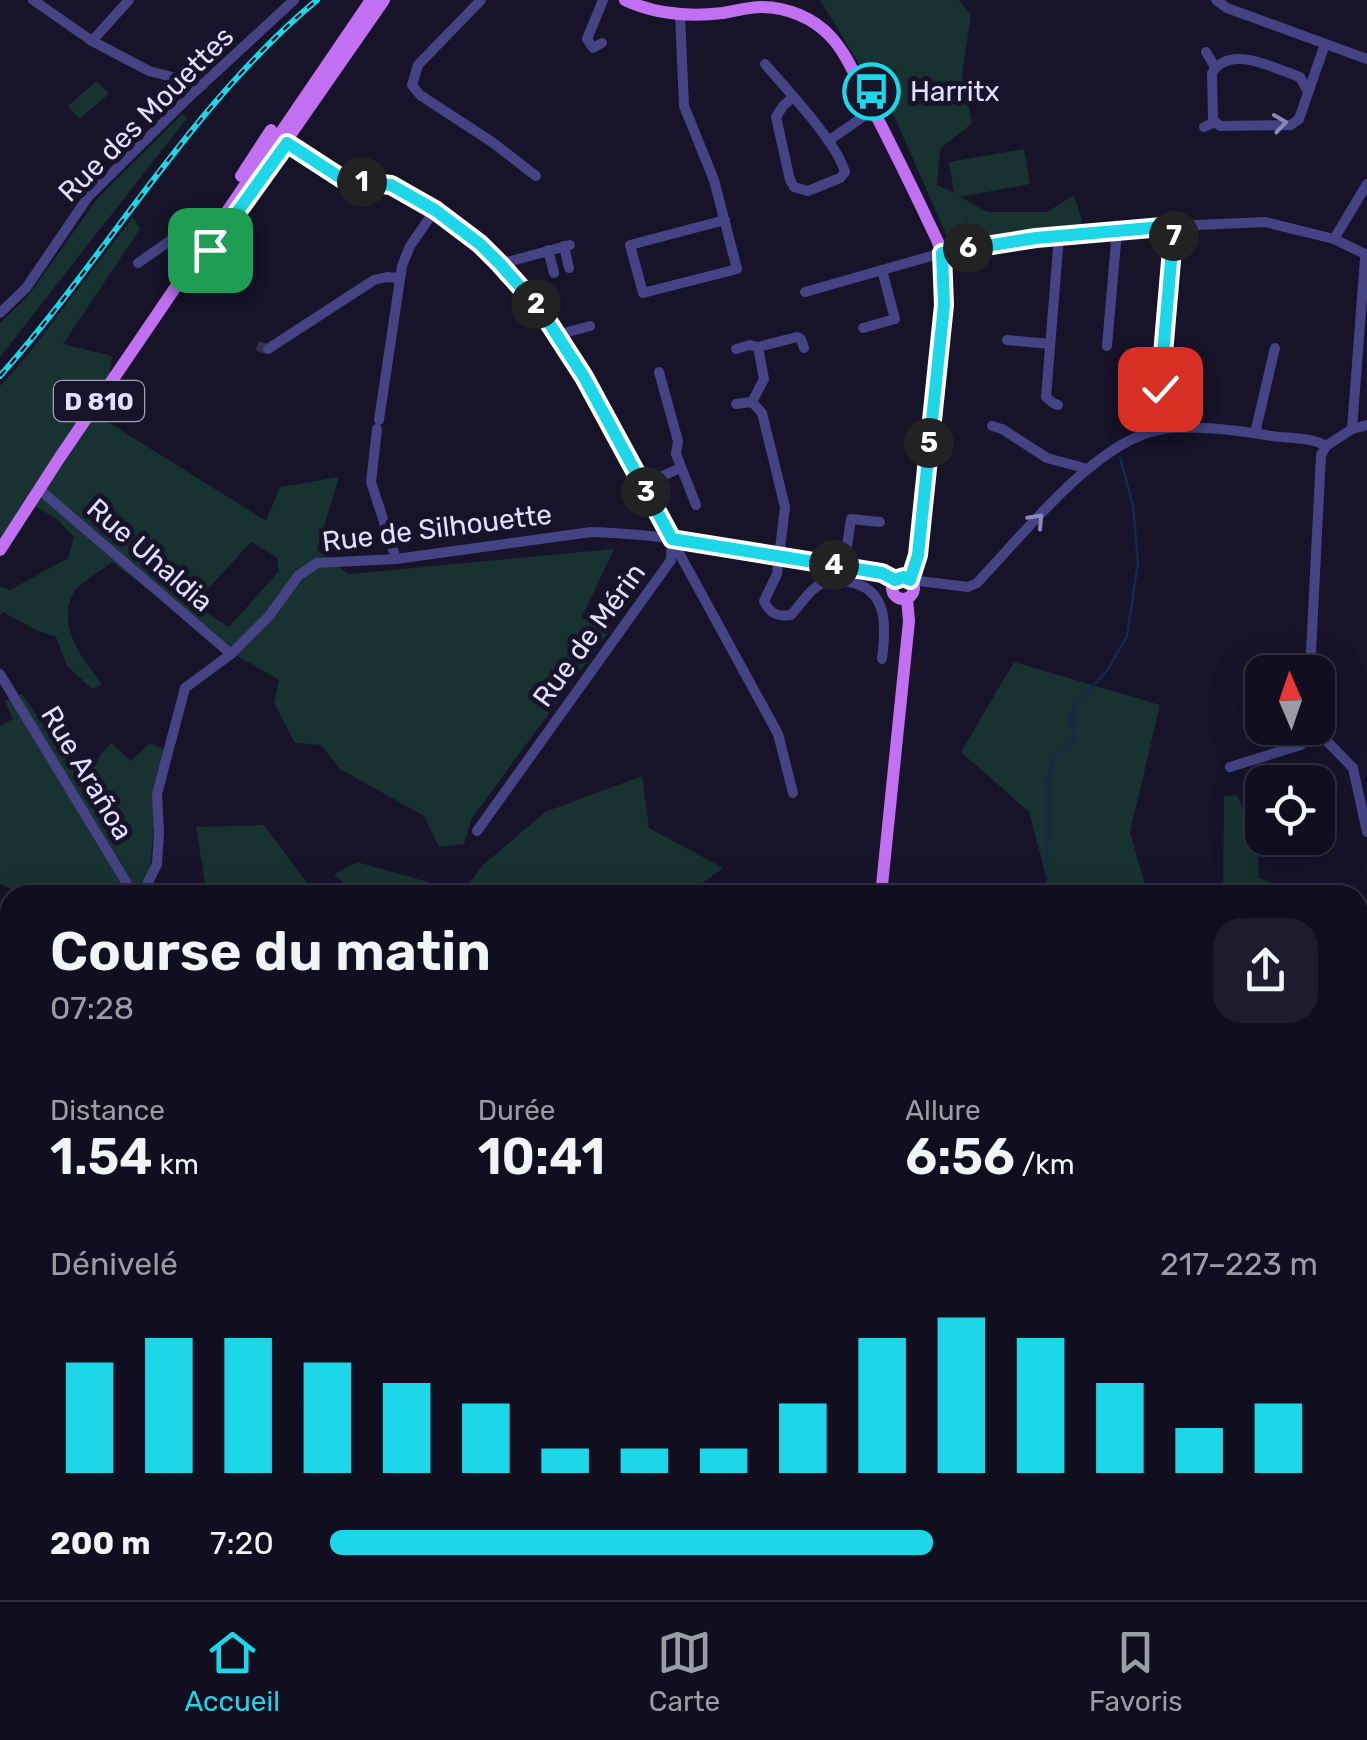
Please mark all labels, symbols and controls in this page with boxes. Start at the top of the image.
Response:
street label: Rue des Mouettes [52,20,240,208]
bus stop icon: Harritx [841,61,901,121]
place label: Harritx [910,75,1000,108]
one-way arrow [1272,113,1288,134]
pin: 1 [337,157,387,207]
text: 1 [355,165,369,198]
pin [168,208,253,293]
pin: 7 [1149,211,1199,261]
text: 7 [1166,219,1182,252]
icon: arrive [183,223,238,278]
pin: 6 [943,223,993,273]
text: 6 [959,231,977,264]
pin: 2 [511,279,561,329]
text: 2 [527,287,545,320]
pin [1118,347,1203,432]
icon: check [1133,362,1188,417]
road number: D 810 [54,381,144,421]
pin: 5 [904,418,954,468]
text: 5 [920,426,938,459]
pin: 3 [621,467,671,517]
text: 3 [637,475,655,508]
street label: Rue Uhaldia [80,492,220,618]
street label: Rue de Silhouette [320,498,554,558]
one-way arrow [1025,513,1043,531]
pin: 4 [809,540,859,590]
text: 4 [824,548,844,581]
street label: Rue de Mérin [526,557,652,713]
north arrow [1245,655,1335,745]
map controls [1245,655,1335,855]
street label: Rue Arañoa [34,700,140,846]
button: locate [1245,765,1335,855]
button: share [1213,918,1318,1023]
text: Course du matin [50,919,491,984]
text: 07:28 [50,989,134,1027]
text: Distance [50,1094,165,1127]
text: Durée [478,1094,556,1127]
text: Allure [905,1094,981,1127]
text: 1.54 [50,1127,153,1187]
text: 10:41 [478,1127,605,1187]
text: 6:56 [905,1127,1015,1187]
text: km [153,1148,199,1181]
text: /km [1015,1148,1075,1181]
text: Dénivelé [50,1245,178,1283]
text: 217–223 m [1160,1245,1318,1283]
text: 200 m [50,1524,150,1562]
text: 7:20 [210,1524,274,1562]
tab: Accueil [184,1625,280,1718]
tab: Carte [649,1625,720,1718]
tab: Favoris [1089,1625,1183,1718]

